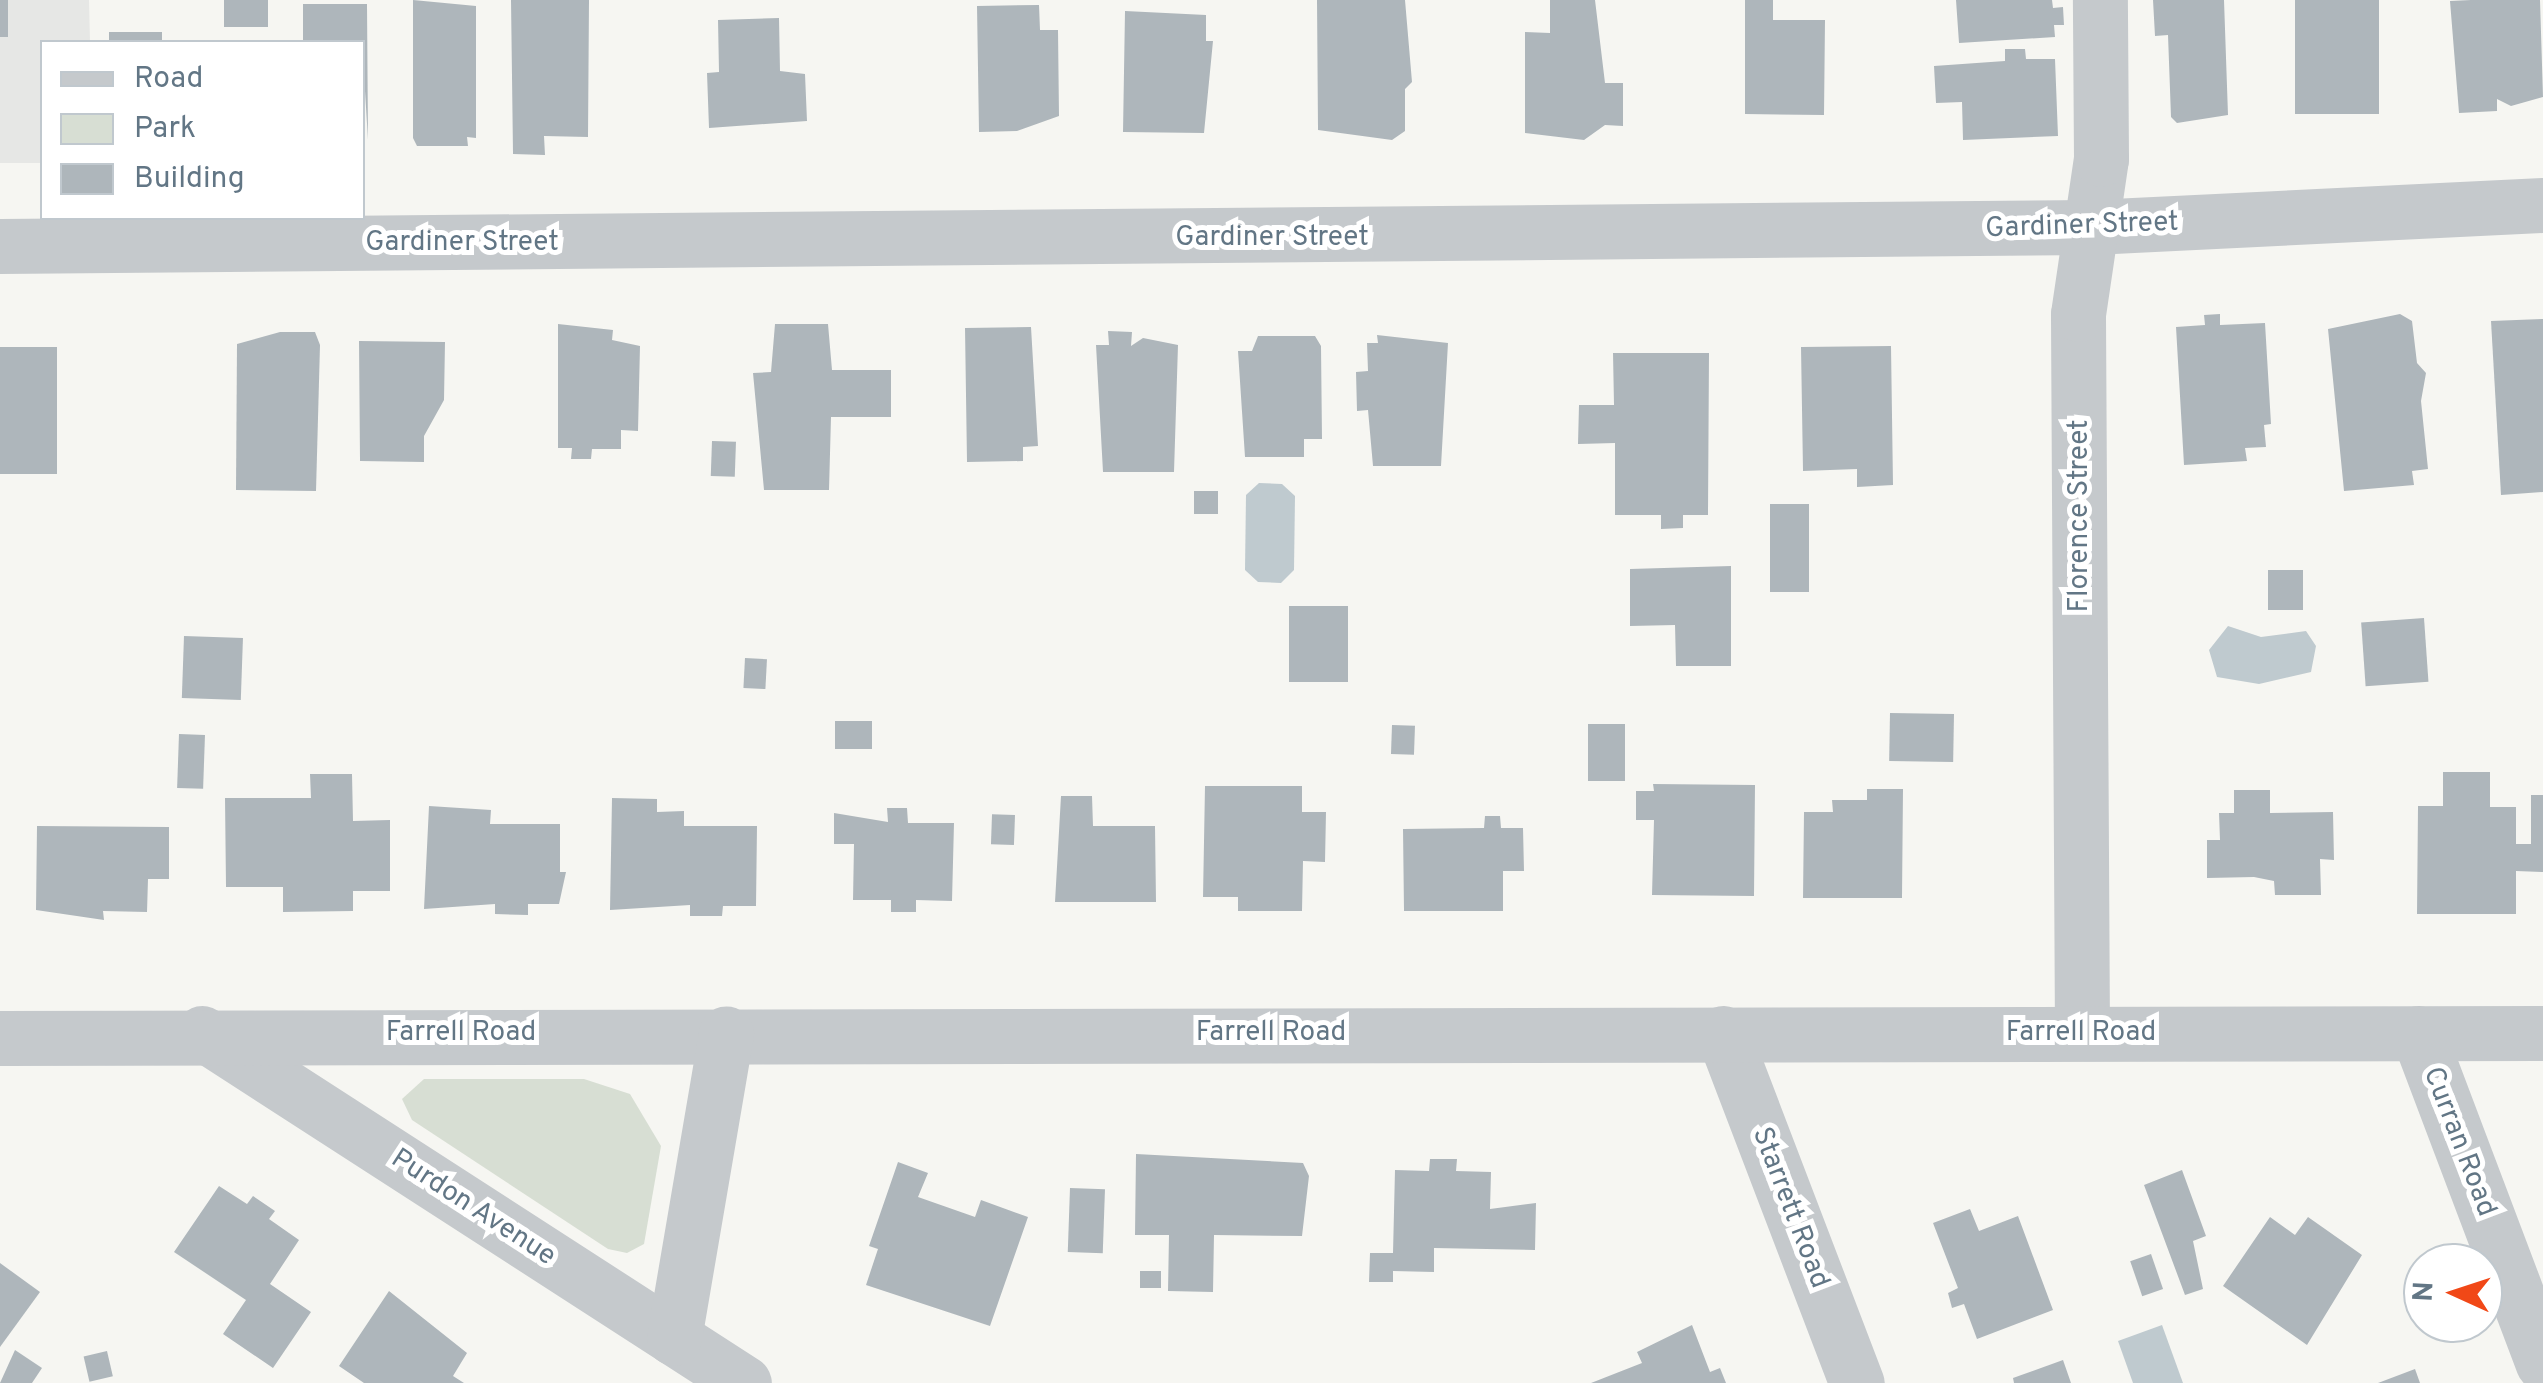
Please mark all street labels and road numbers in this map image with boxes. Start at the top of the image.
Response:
street label: Gardiner Street [1985,206,2179,246]
street label: Gardiner Street [1175,221,1369,255]
street label: Gardiner Street [365,226,559,260]
street label: Florence Street [2063,419,2097,613]
street label: Farrell Road [386,1016,536,1050]
street label: Farrell Road [1196,1016,1346,1050]
street label: Farrell Road [2006,1016,2156,1050]
street label: Curran Road [2415,1062,2503,1222]
street label: Starrett Road [1744,1123,1836,1293]
street label: Purdon Avenue [384,1142,562,1274]

